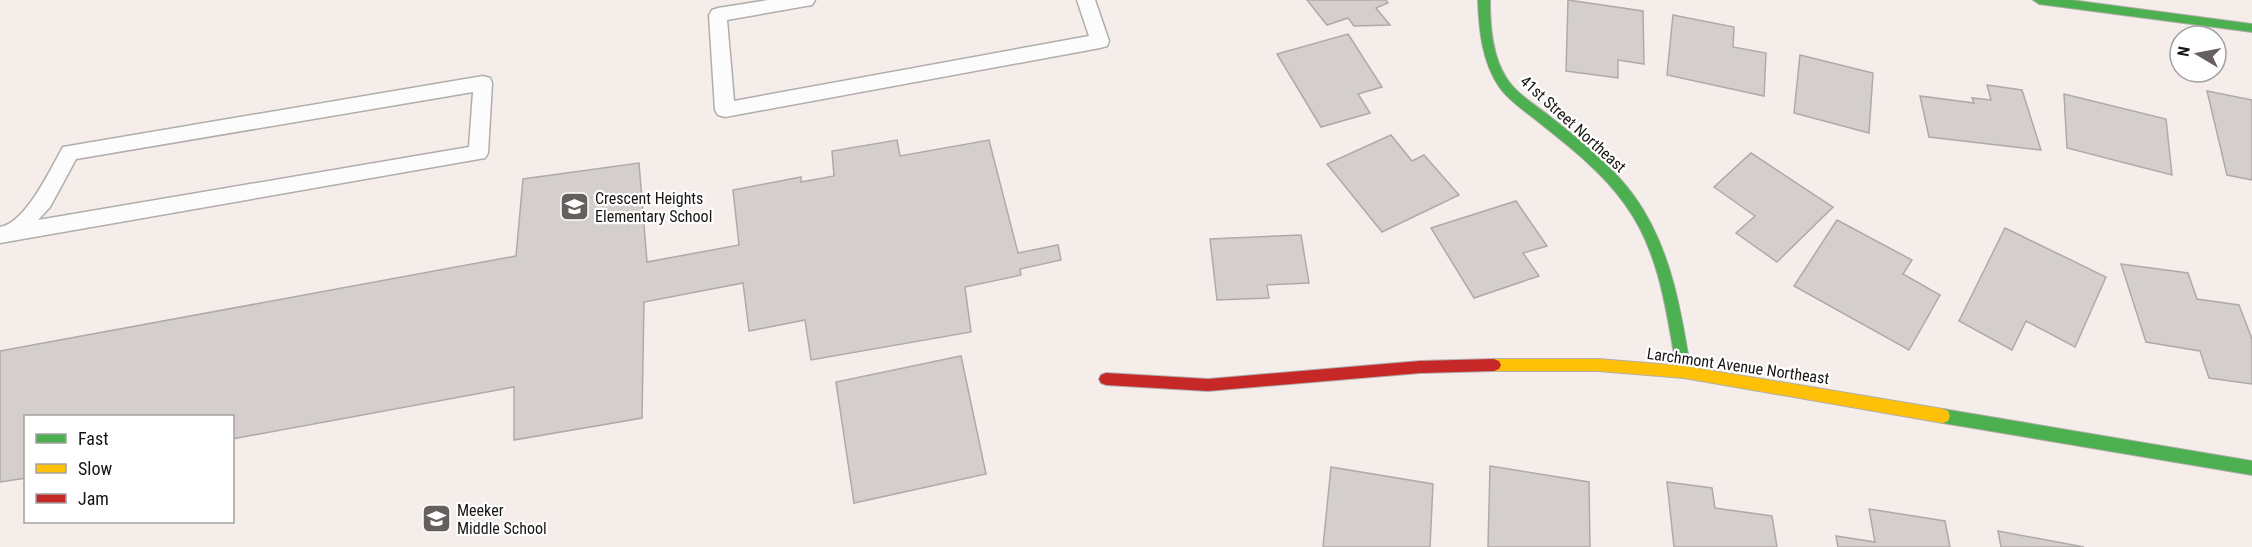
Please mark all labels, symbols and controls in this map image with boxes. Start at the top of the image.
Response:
north arrow [2168,24,2228,84]
text: N [2174,45,2194,58]
street label: 41st Street Northeast [1516,72,1630,177]
place label: Crescent Heights Elementary School [595,189,712,226]
school or university icon: Crescent Heights Elementary School [558,191,590,223]
street label: Larchmont Avenue Northeast [1646,344,1831,388]
legend [24,415,234,523]
text: Fast [78,428,109,449]
text: Slow [78,458,113,479]
text: Jam [78,488,109,509]
place label: Meeker Middle School [457,501,547,538]
school or university icon: Meeker Middle School [420,503,452,535]

